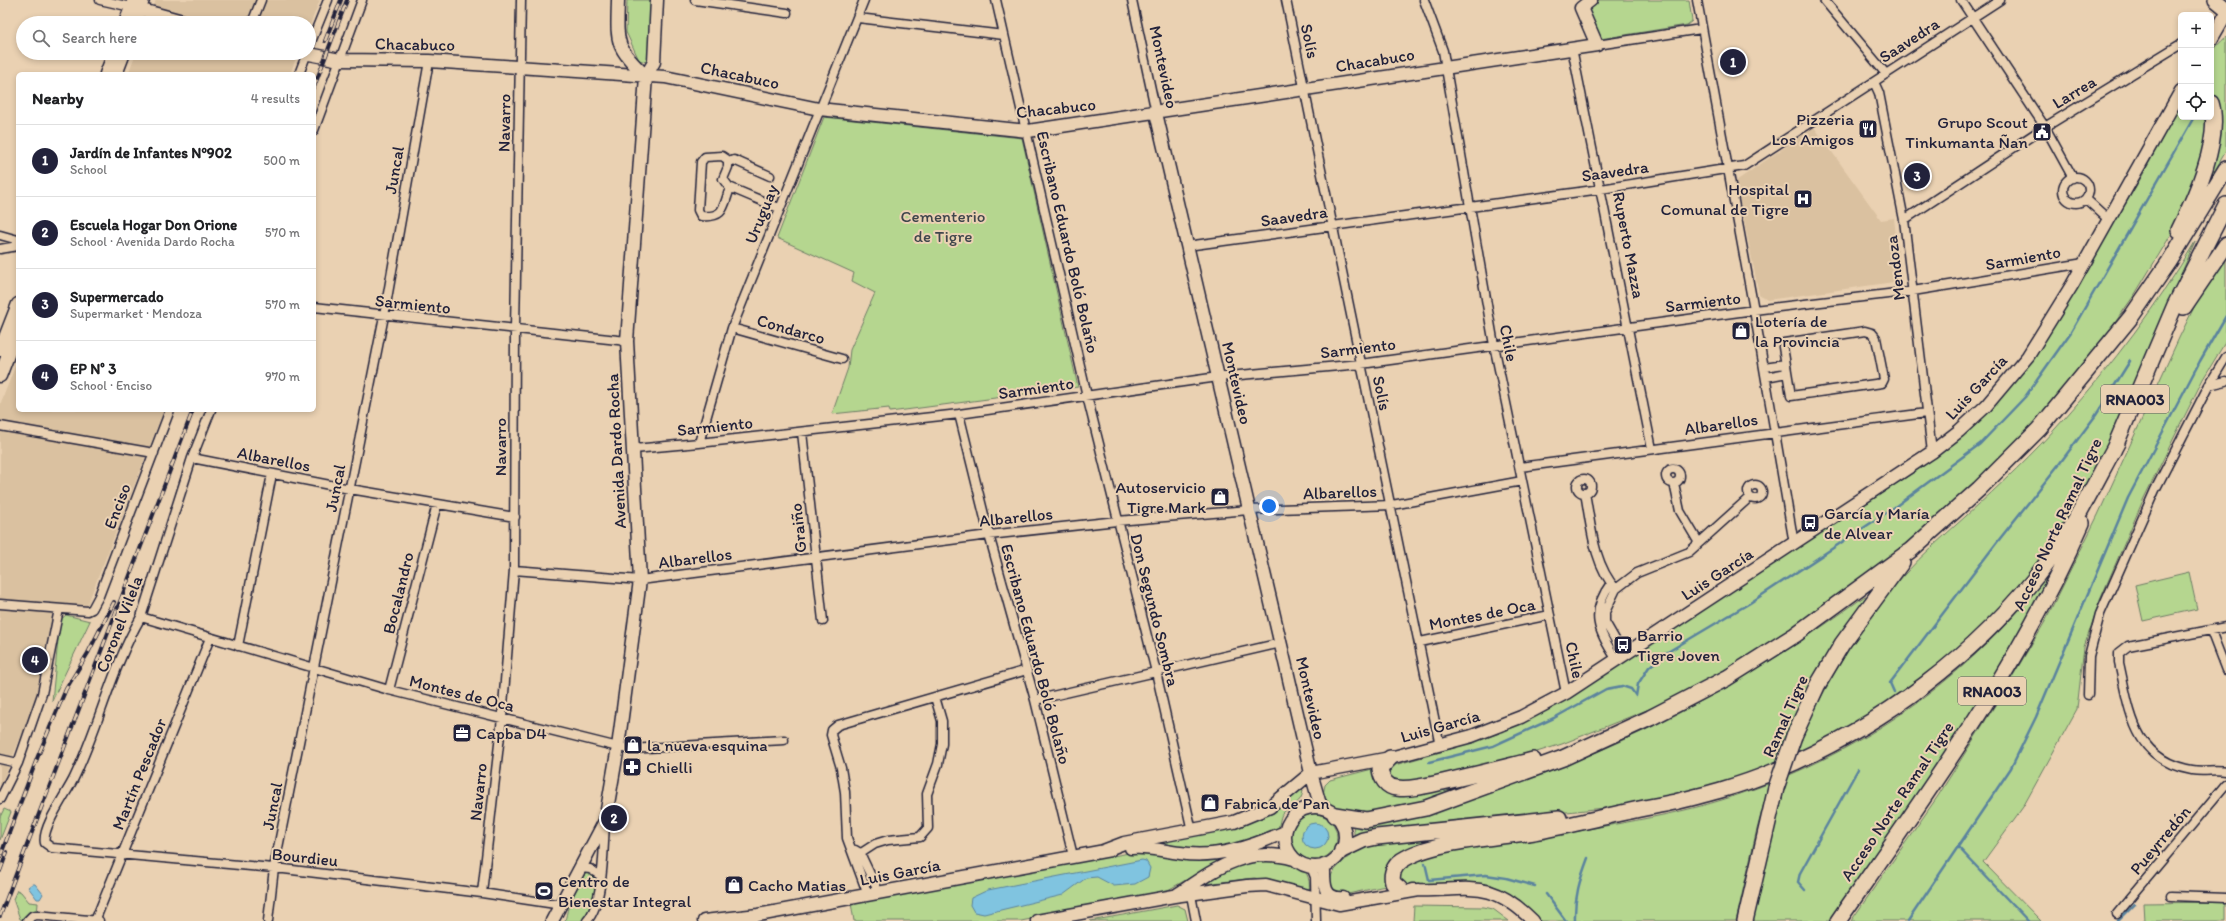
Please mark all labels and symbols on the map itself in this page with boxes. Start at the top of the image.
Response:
street label: Saavedra [1875,13,1943,67]
street label: Solís [1297,22,1323,60]
street label: Montevideo [1145,24,1183,110]
street label: Chacabuco [375,33,455,55]
street label: Chacabuco [1334,44,1416,76]
pin: 1 [1720,47,1746,77]
street label: Chacabuco [699,57,781,93]
street label: Larrea [2048,71,2100,113]
street label: Navarro [493,94,515,152]
street label: Chacabuco [1015,94,1097,122]
place label: Pizzeria Los Amigos [1771,109,1854,149]
place label: Grupo Scout Tinkumanta Ñan [1905,112,2028,152]
restaurant icon: Pizzeria Los Amigos [1857,118,1879,140]
public building icon: Grupo Scout Tinkumanta Ñan [2031,121,2053,143]
street label: Escribano Eduardo Boló Bolaño [1033,129,1103,355]
street label: Juncal [380,144,408,195]
street label: Saavedra [1580,156,1650,186]
pin: 3 [1904,161,1930,191]
place label: Hospital Comunal de Tigre [1661,179,1789,219]
street label: Uruguay [740,181,782,247]
hospital icon: Hospital Comunal de Tigre [1792,188,1814,210]
street label: Ruperto Mazza [1609,190,1649,300]
street label: Saavedra [1259,201,1329,231]
park label: Cementerio de Tigre [901,206,985,246]
street label: Mendoza [1881,234,1909,302]
street label: Sarmiento [1984,242,2062,274]
street label: Sarmiento [1664,287,1742,317]
street label: Sarmiento [374,290,452,318]
street label: Condarco [755,310,827,348]
place label: Lotería de la Provincia [1755,311,1840,351]
shop icon: Lotería de la Provincia [1730,320,1752,342]
street label: Chile [1496,323,1522,363]
street label: Sarmiento [1319,333,1397,363]
street label: Montevideo [1218,340,1256,426]
street label: Luis García [1941,350,2011,424]
street label: Avenida Dardo Rocha [602,373,630,529]
street label: Sarmiento [997,373,1075,403]
street label: Solís [1369,374,1395,412]
road number: RNA003 [2101,385,2169,413]
street label: Albarellos [1683,409,1759,439]
street label: Sarmiento [676,412,754,440]
street label: Navarro [490,418,510,476]
street label: Acceso Norte Ramal Tigre [2008,435,2106,613]
street label: Albarellos [236,442,312,476]
street label: Juncal [321,462,349,514]
place label: Autoservicio Tigre Mark [1115,477,1206,517]
street label: Enciso [99,480,135,532]
street label: Albarellos [1303,481,1377,503]
shop icon: Autoservicio Tigre Mark [1209,486,1231,508]
your location [1259,496,1279,516]
street label: Graiño [785,502,811,554]
street label: Albarellos [978,503,1054,531]
place label: García y María de Alvear [1824,503,1930,543]
bus stop icon: García y María de Alvear [1799,512,1821,534]
street label: Don Segundo Sombra [1126,531,1184,689]
street label: Escribano Eduardo Boló Bolaño [997,542,1075,766]
street label: Luis García [1677,543,1757,605]
street label: Albarellos [657,544,733,572]
street label: Bocalandro [378,550,418,636]
street label: Coronel Vilela [91,573,147,675]
street label: Montes de Oca [1427,594,1537,634]
place label: Barrio Tigre Joven [1637,625,1720,665]
bus stop icon: Barrio Tigre Joven [1612,634,1634,656]
street label: Chile [1561,640,1589,680]
pin: 4 [22,645,48,675]
street label: Montevideo [1292,655,1330,741]
street label: Montes de Oca [407,670,517,716]
street label: Ramal Tigre [1758,672,1812,760]
road number: RNA003 [1958,677,2026,705]
street label: Luis García [1398,705,1482,747]
street label: Martín Pescador [107,715,171,833]
street label: Acceso Norte Ramal Tigre [1836,717,1958,885]
office icon: Capba D4 [451,722,473,744]
place label: Capba D4 [476,723,547,743]
shop icon: la nueva esquina [622,734,644,756]
place label: la nueva esquina [647,735,768,755]
pharmacy icon: Chielli [621,756,643,778]
place label: Chielli [646,757,692,777]
street label: Navarro [465,762,491,822]
street label: Juncal [258,780,286,832]
shop icon: Fabrica de Pan [1199,792,1221,814]
place label: Fabrica de Pan [1224,793,1330,813]
street label: Pueyrredón [2125,802,2195,878]
pin: 2 [601,803,627,833]
street label: Bourdieu [271,844,339,870]
street label: Luis García [858,854,942,890]
place label: Centro de Bienestar Integral [558,871,691,911]
shop icon: Cacho Matias [723,874,745,896]
place label: Cacho Matias [748,875,846,895]
sports icon: Centro de Bienestar Integral [533,880,555,902]

